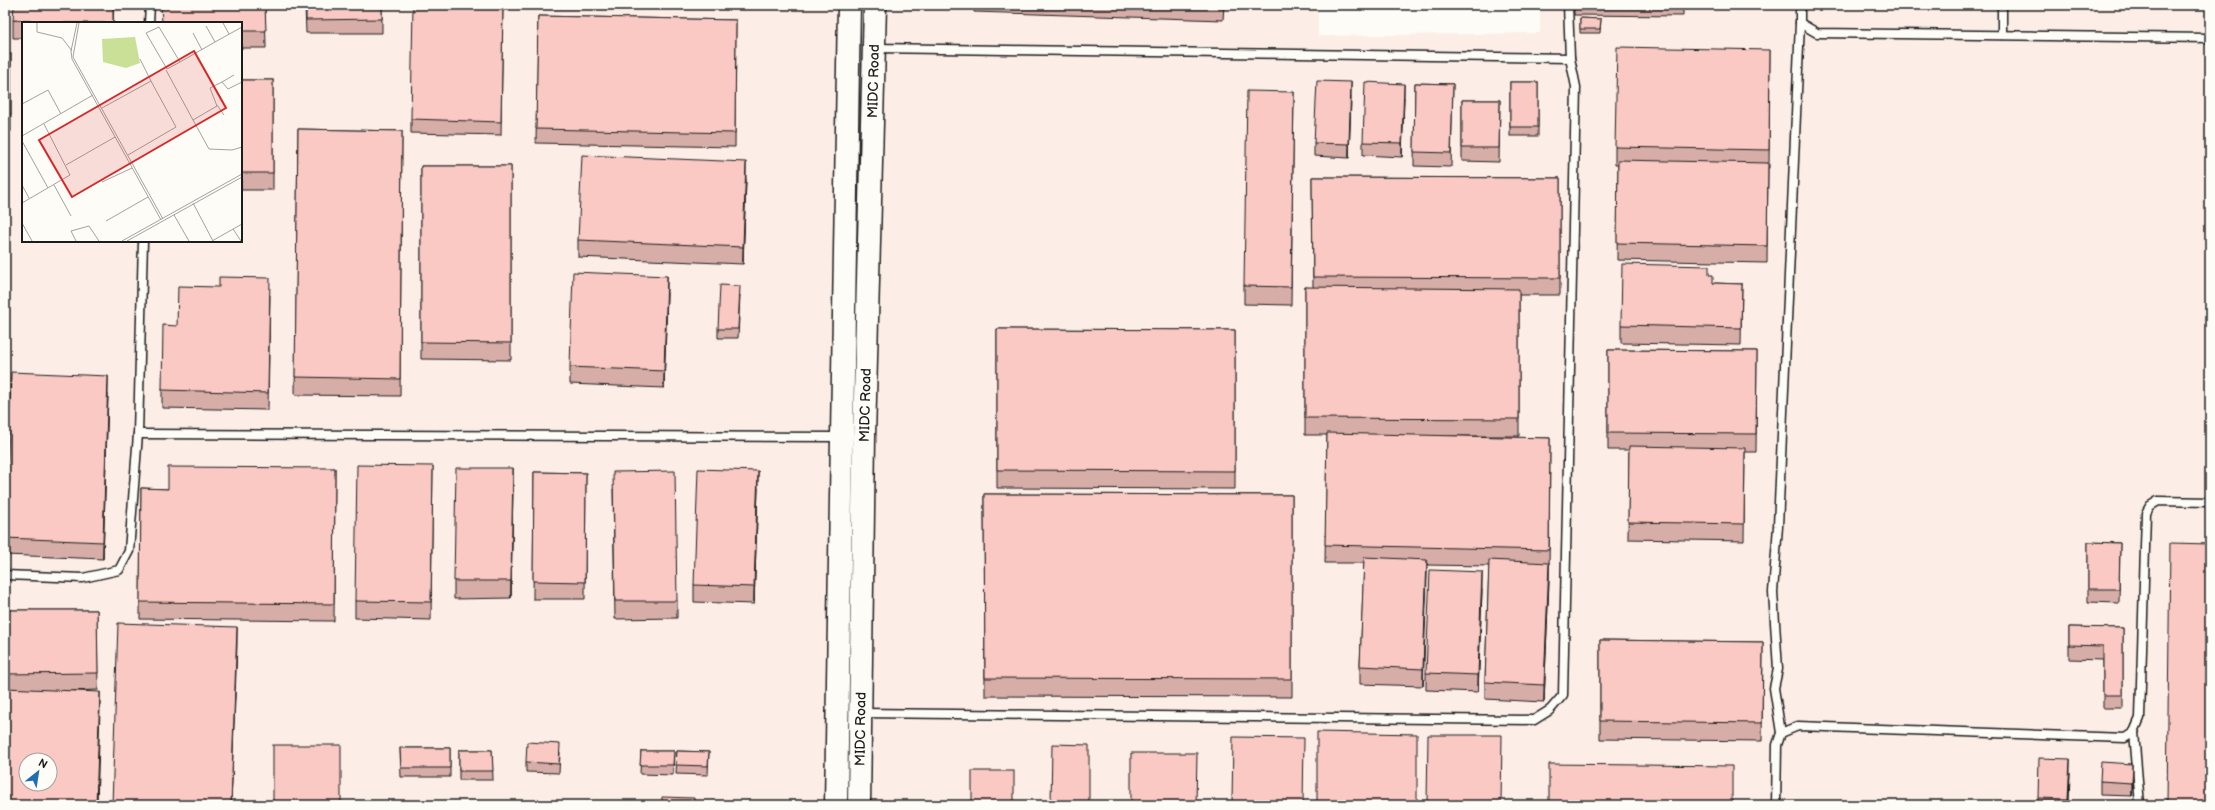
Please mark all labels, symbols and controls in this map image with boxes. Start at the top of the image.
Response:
inset map [22,22,242,242]
street label: MIDC Road [864,44,883,118]
street label: MIDC Road [855,368,874,442]
street label: MIDC Road [851,692,869,766]
north arrow [18,752,58,792]
text: N [36,756,50,771]

